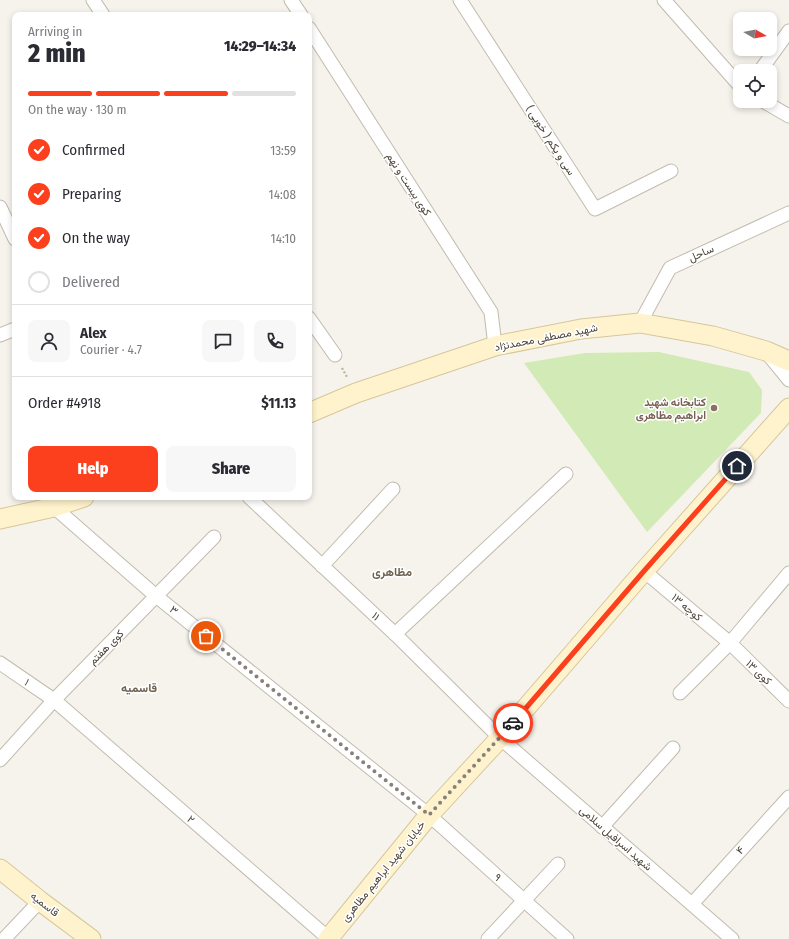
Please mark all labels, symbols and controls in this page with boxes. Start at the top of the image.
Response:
north arrow [733,12,777,56]
map controls [733,12,777,108]
text: Arriving in [28,24,82,39]
text: 14:29–14:34 [224,37,296,55]
text: 2 min [28,38,86,69]
button: locate [733,64,777,108]
text: On the way · 130 m [28,102,127,117]
street label: سی و یکم ( خویی ) [522,103,578,178]
icon: check [28,139,50,161]
text: Confirmed [62,141,125,159]
text: 13:59 [270,143,296,158]
street label: کوی بیست و نهم [383,150,434,219]
icon: check [28,183,50,205]
text: Preparing [62,185,121,203]
text: 14:08 [269,187,296,202]
icon: check [28,227,50,249]
text: On the way [62,229,130,247]
text: 14:10 [271,231,296,246]
street label: ساحل [687,242,716,265]
text: Delivered [62,273,120,291]
button: person [28,320,70,362]
button: chat [202,320,244,362]
button: phone [254,320,296,362]
street label: شهید مصطفی محمدنژاد [493,321,599,354]
text: Alex [80,324,107,342]
text: Courier · 4.7 [80,342,142,357]
text: Order #4918 [28,394,101,412]
text: $11.13 [261,394,296,412]
place label: کتابخانه شهید ابراهیم مظاهری [636,396,706,423]
marker: کتابخانه شهید ابراهیم مظاهری [709,403,719,413]
button: Help [28,446,158,492]
button: Share [166,446,296,492]
pin [720,449,754,483]
icon: home [726,455,748,477]
district label: مظاهری [372,565,412,580]
street label: کوچه ۱۳ [668,591,705,625]
street label: ۳ [167,603,181,618]
street label: ۱۱ [369,609,382,623]
pin [189,619,223,653]
icon: bag [195,625,217,647]
street label: کوی هفتم [86,627,127,668]
street label: کوی ۱۳ [743,657,774,688]
street label: ۱ [22,676,32,689]
district label: قاسمیه [121,681,157,695]
courier [493,703,533,743]
icon: car [502,712,524,734]
street label: شهید اسرافیل سلامی [577,803,655,874]
street label: ۲ [184,813,197,826]
street label: خیابان شهید ابراهیم مظاهری [339,818,429,925]
street label: ۴ [733,844,747,857]
street label: ۹ [491,871,504,884]
street label: قاسمیه [28,889,62,920]

